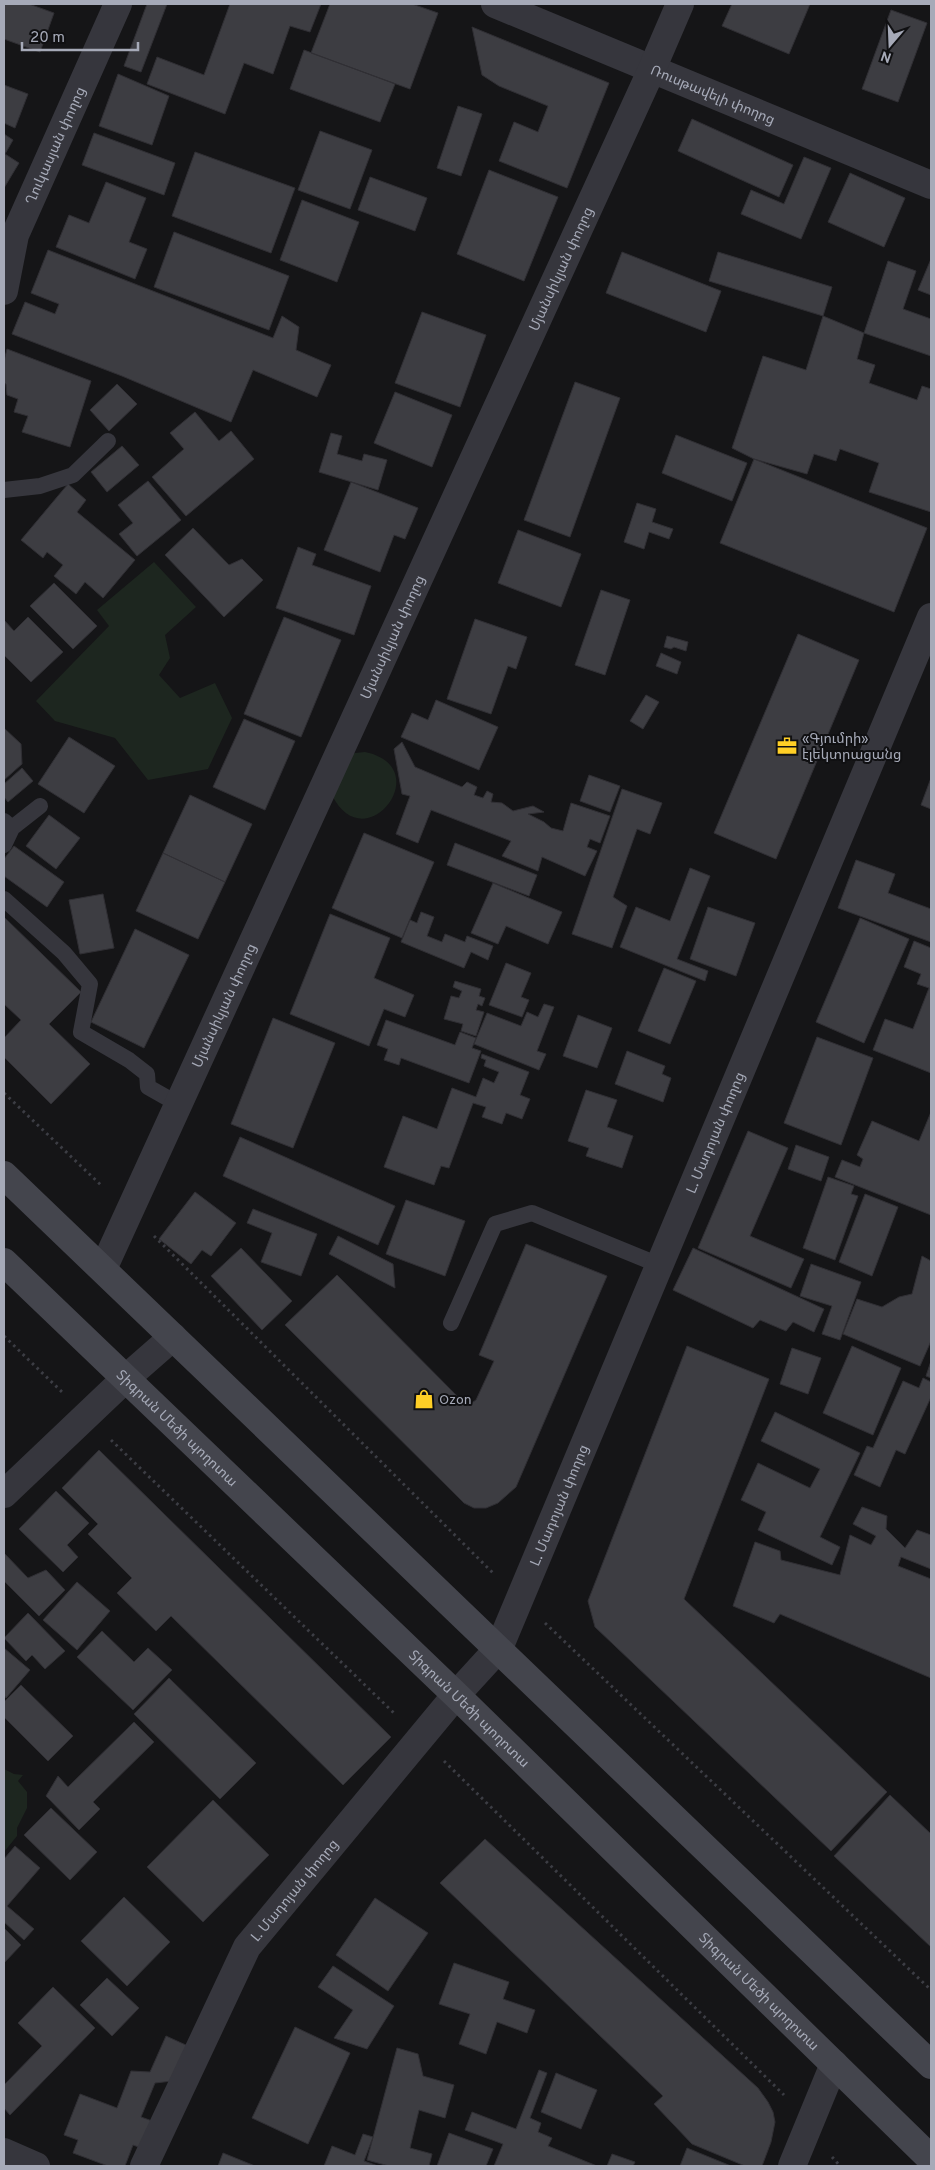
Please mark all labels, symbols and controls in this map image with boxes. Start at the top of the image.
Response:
scale bar [22,20,139,52]
north arrow [865,20,915,70]
text: 20 m [30,29,65,48]
text: N [879,46,894,66]
street label: Ռուսթավելի փողոց [648,62,777,129]
street label: Ղուկասյան փողոց [23,84,90,208]
street label: Մյանսիկյան փողոց [526,205,598,334]
street label: Մյանսիկյան փողոց [358,573,429,702]
place label: «Գյումրի» էլեկտրացանց [802,731,901,764]
office icon: «Գյումրի» էլեկտրացանց [776,735,798,757]
street label: Մյանսիկյան փողոց [189,941,261,1071]
street label: L. Մադոյան փողոց [683,1070,749,1196]
street label: Տիգրան Մեծի պողոտա [112,1367,240,1491]
shop icon: Ozon [413,1388,435,1410]
place label: Ozon [439,1392,472,1409]
street label: L. Մադոյան փողոց [527,1442,593,1569]
street label: Տիգրան Մեծի պողոտա [405,1647,532,1772]
street label: Լ. Մադոյան փողոց [248,1836,343,1946]
street label: Տիգրան Մեծի պողոտա [695,1930,822,2055]

